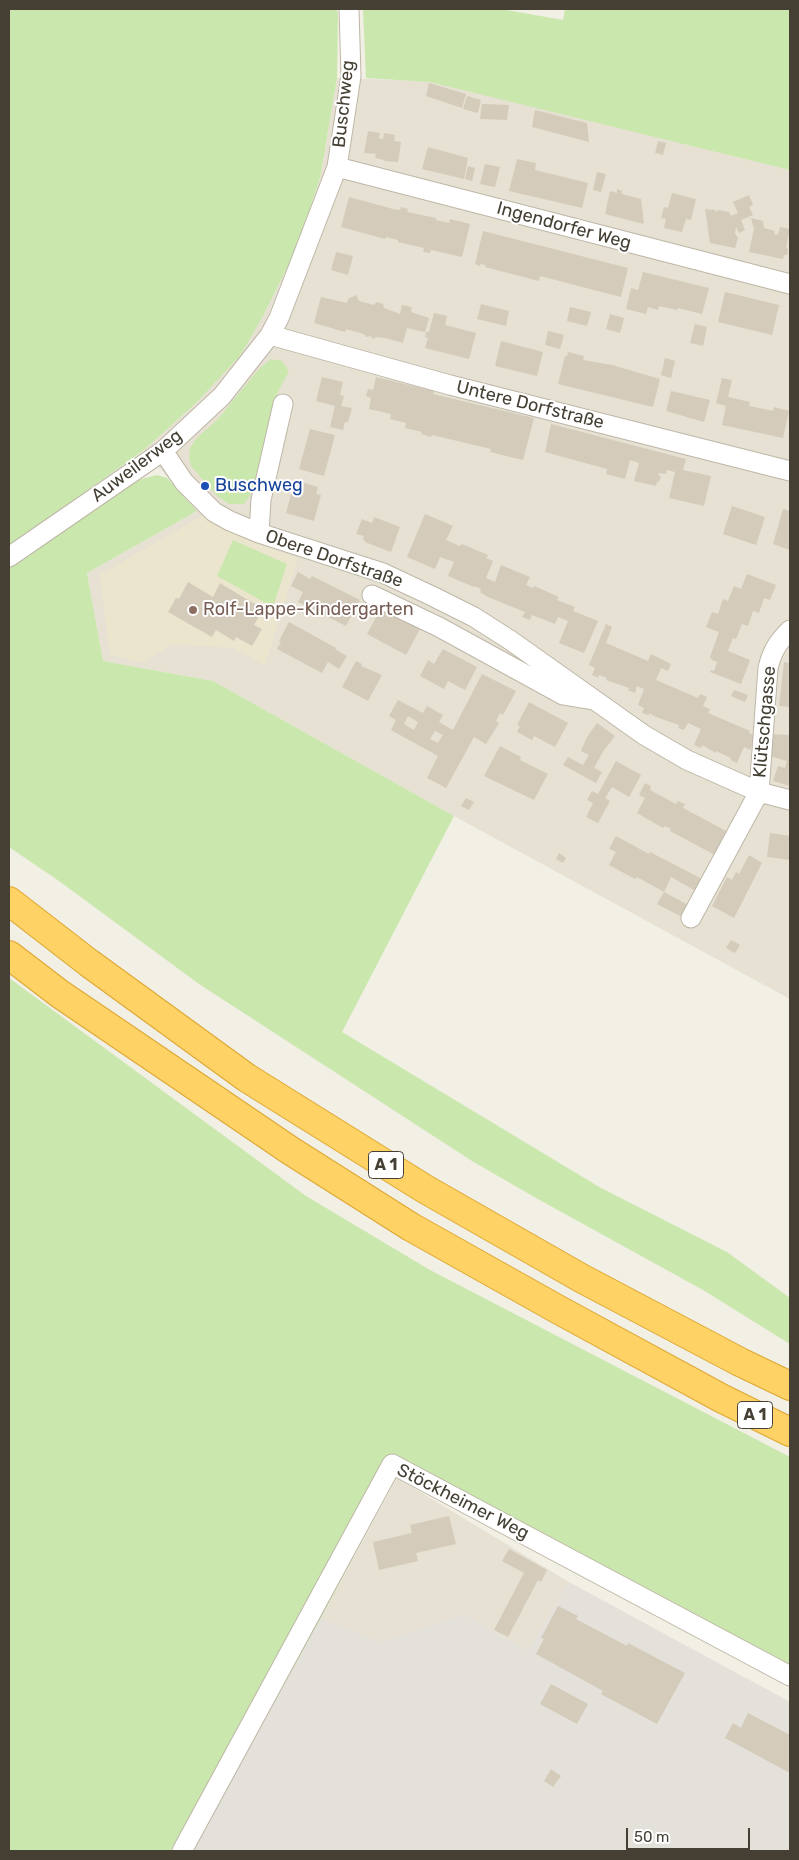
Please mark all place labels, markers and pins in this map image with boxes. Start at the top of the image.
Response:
place label: Buschweg [215,475,303,497]
marker: Buschweg [199,480,211,492]
place label: Rolf-Lappe-Kindergarten [203,599,414,621]
marker: Rolf-Lappe-Kindergarten [187,604,199,616]

